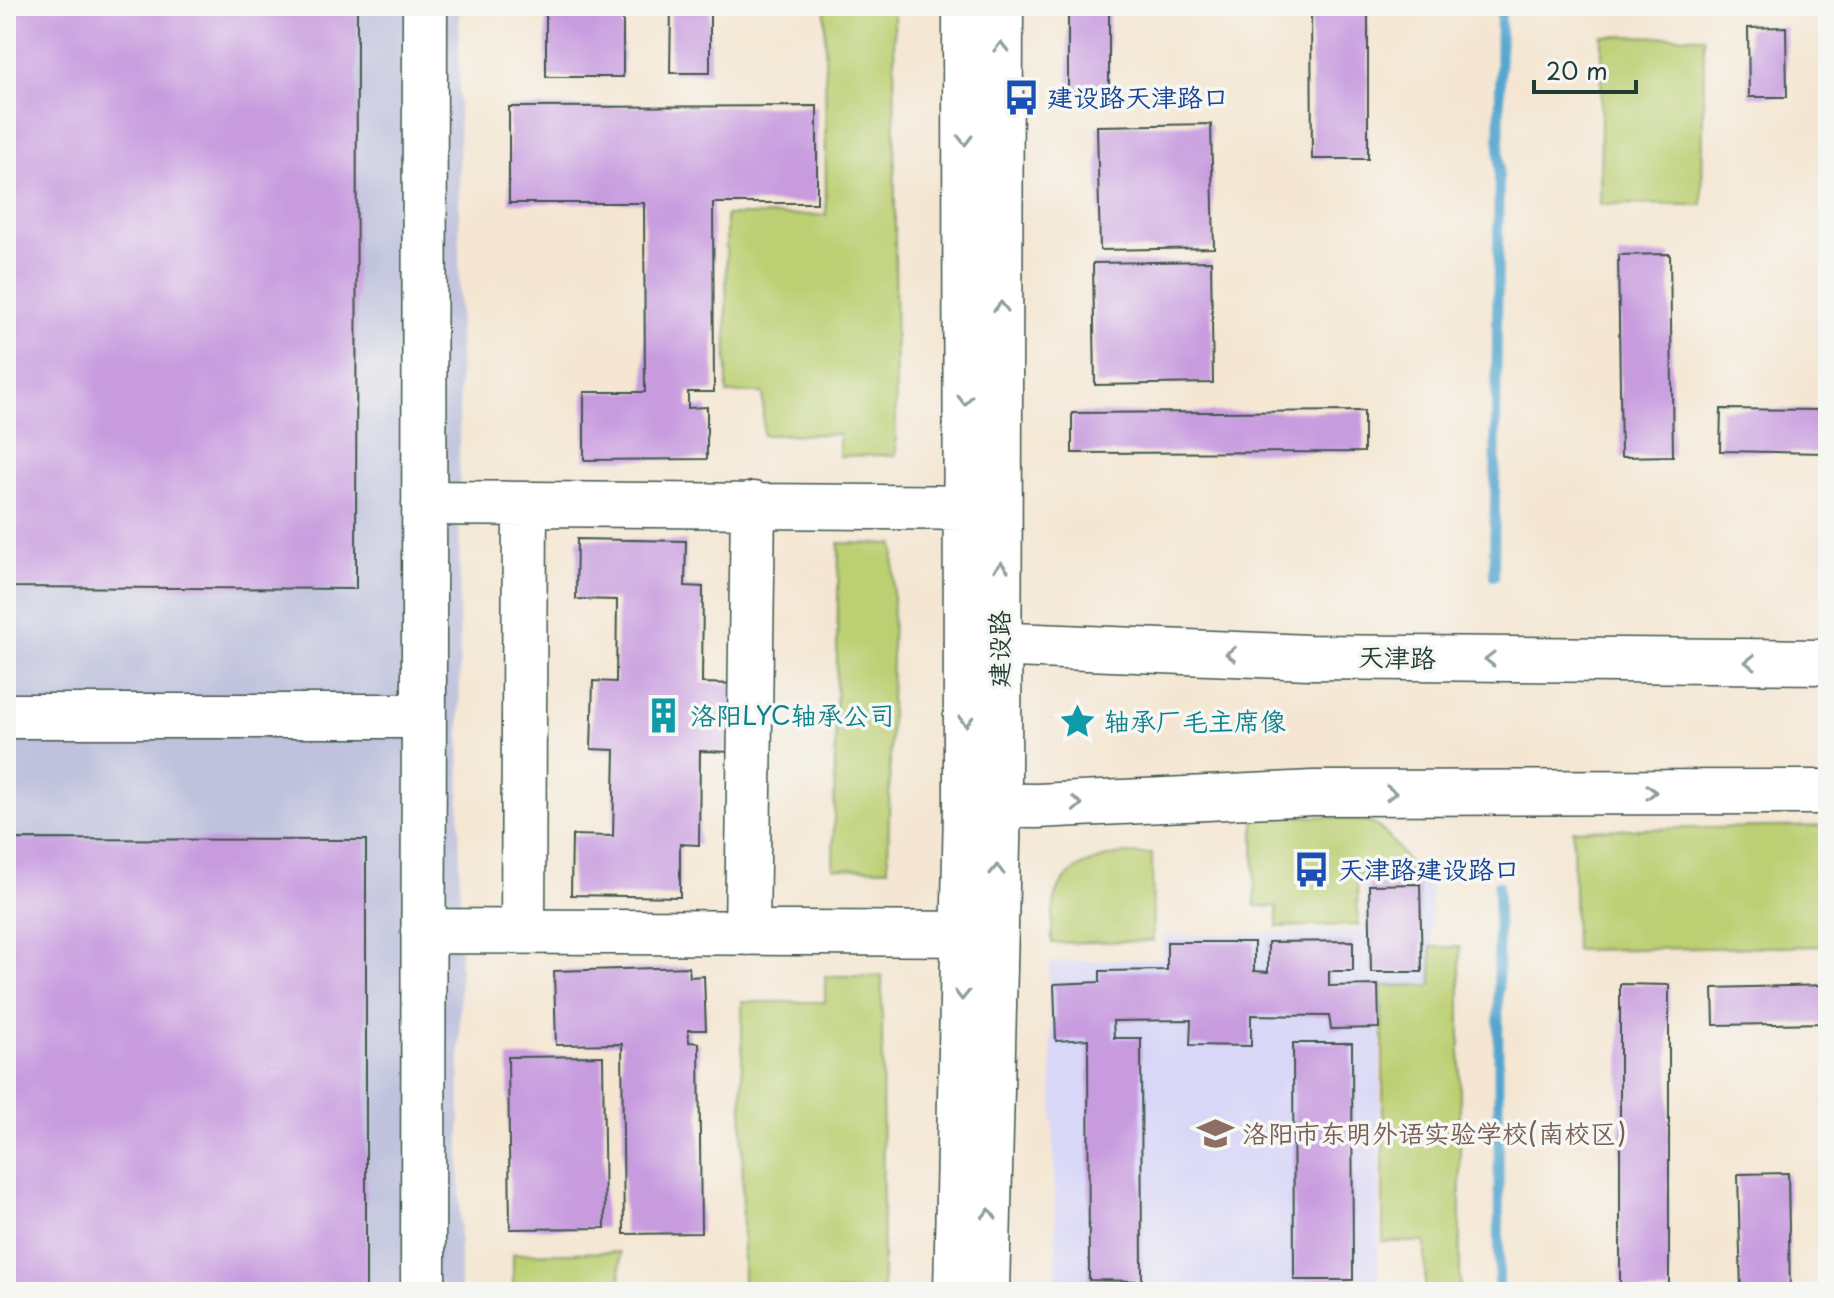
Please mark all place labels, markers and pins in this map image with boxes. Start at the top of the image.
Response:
place label: 建设路天津路口 [1047,77,1229,116]
bus stop icon: 建设路天津路口 [1002,79,1040,117]
place label: 洛阳LYC轴承公司 [690,695,895,734]
building icon: 洛阳LYC轴承公司 [645,697,683,735]
place label: 轴承厂毛主席像 [1104,701,1286,740]
place icon: 轴承厂毛主席像 [1059,703,1097,741]
place label: 天津路建设路口 [1338,849,1520,888]
bus stop icon: 天津路建设路口 [1293,851,1331,889]
place label: 洛阳市东明外语实验学校(南校区) [1242,1113,1626,1152]
school or university icon: 洛阳市东明外语实验学校(南校区) [1197,1115,1235,1153]

